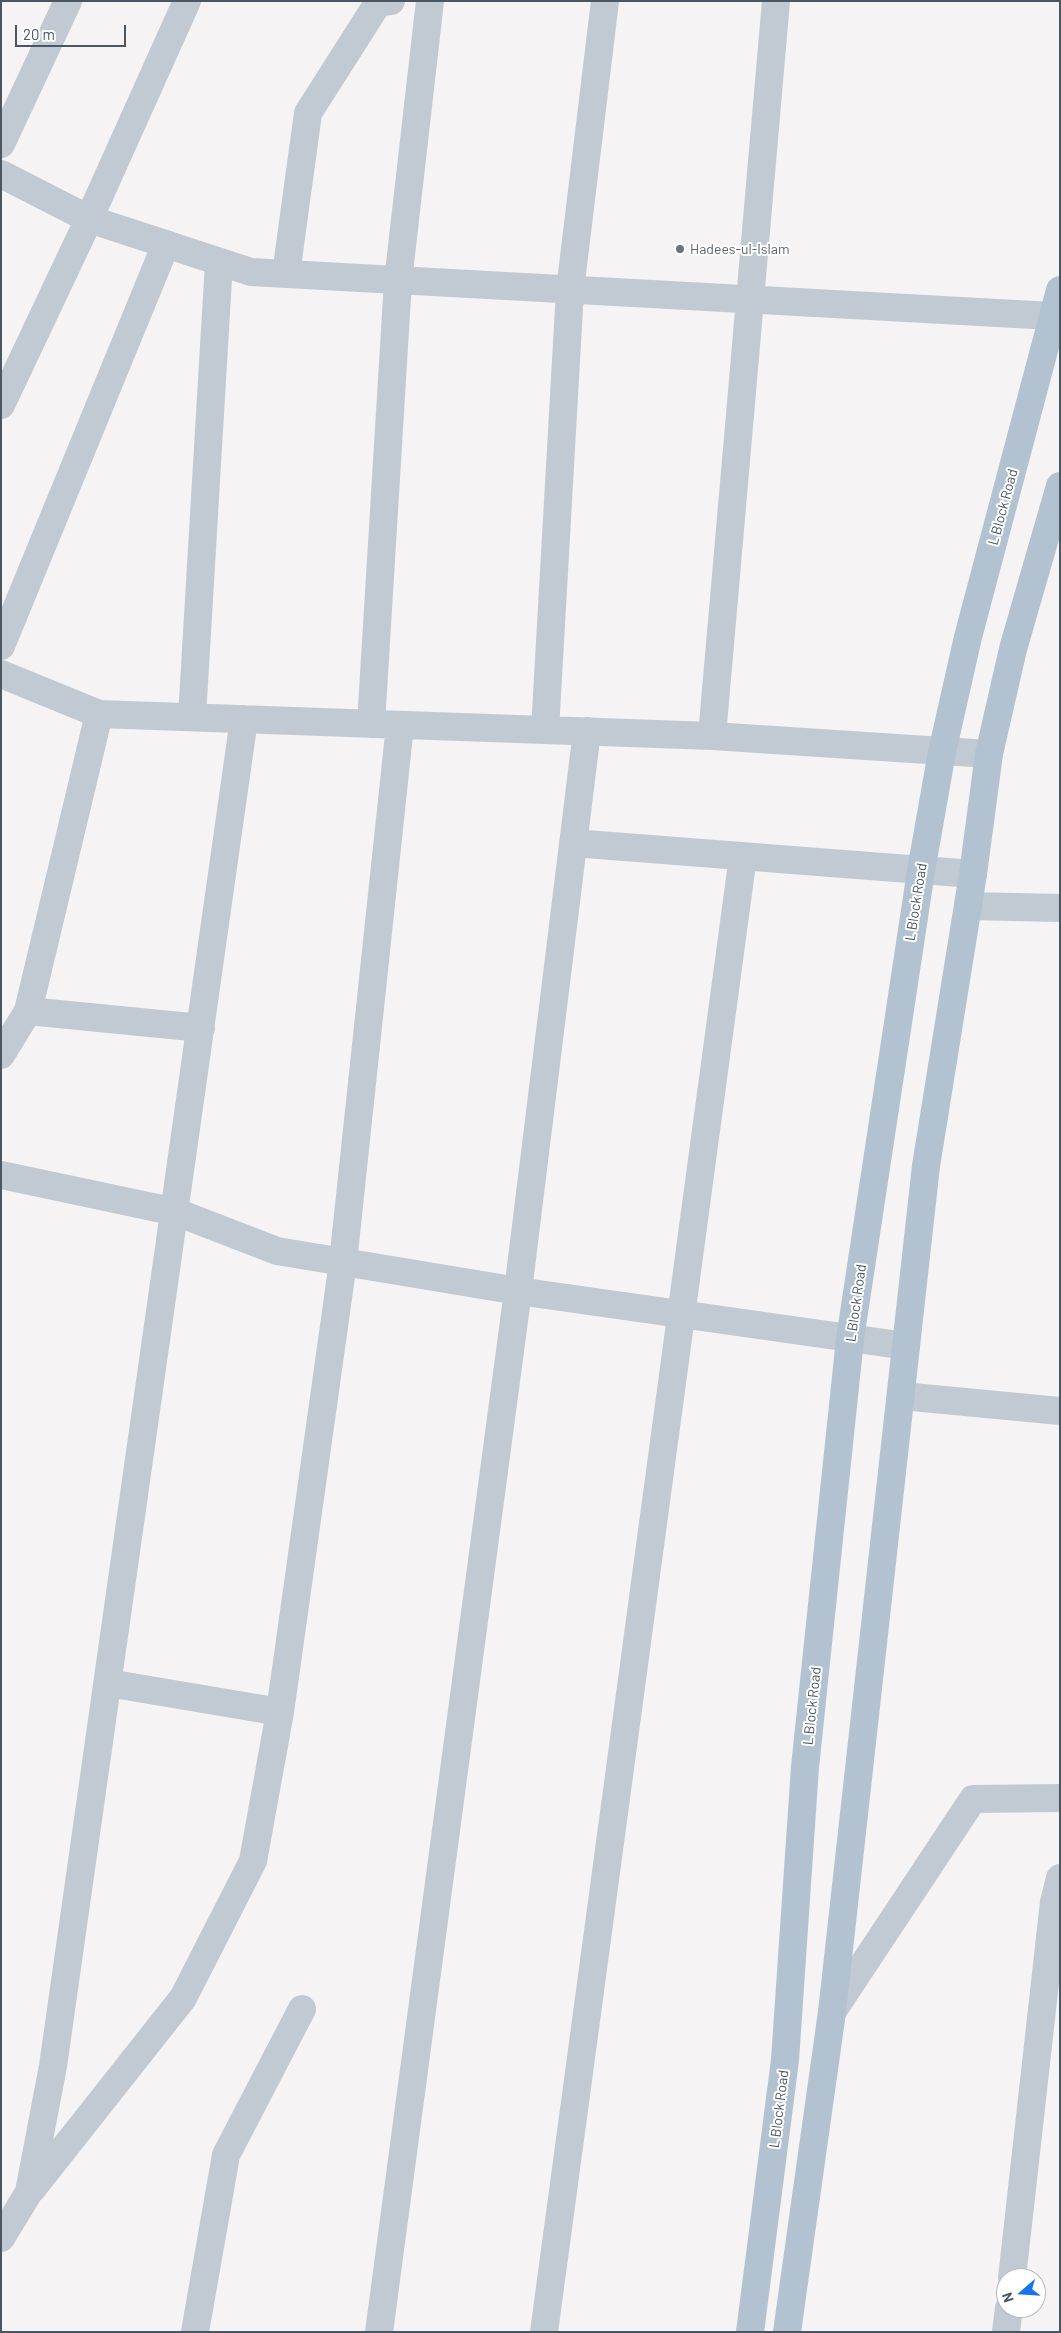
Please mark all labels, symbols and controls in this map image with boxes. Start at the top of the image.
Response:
scale bar [18,15,129,47]
text: 20 m [23,25,55,43]
place label: Hadees-ul-Islam [690,241,790,257]
marker: Hadees-ul-Islam [674,243,686,255]
street label: L Block Road [985,467,1021,547]
street label: L Block Road [902,862,930,942]
street label: L Block Road [842,1263,870,1343]
street label: L Block Road [800,1666,824,1746]
street label: L Block Road [766,2069,792,2149]
north arrow [996,2268,1046,2318]
text: N [998,2291,1017,2305]

